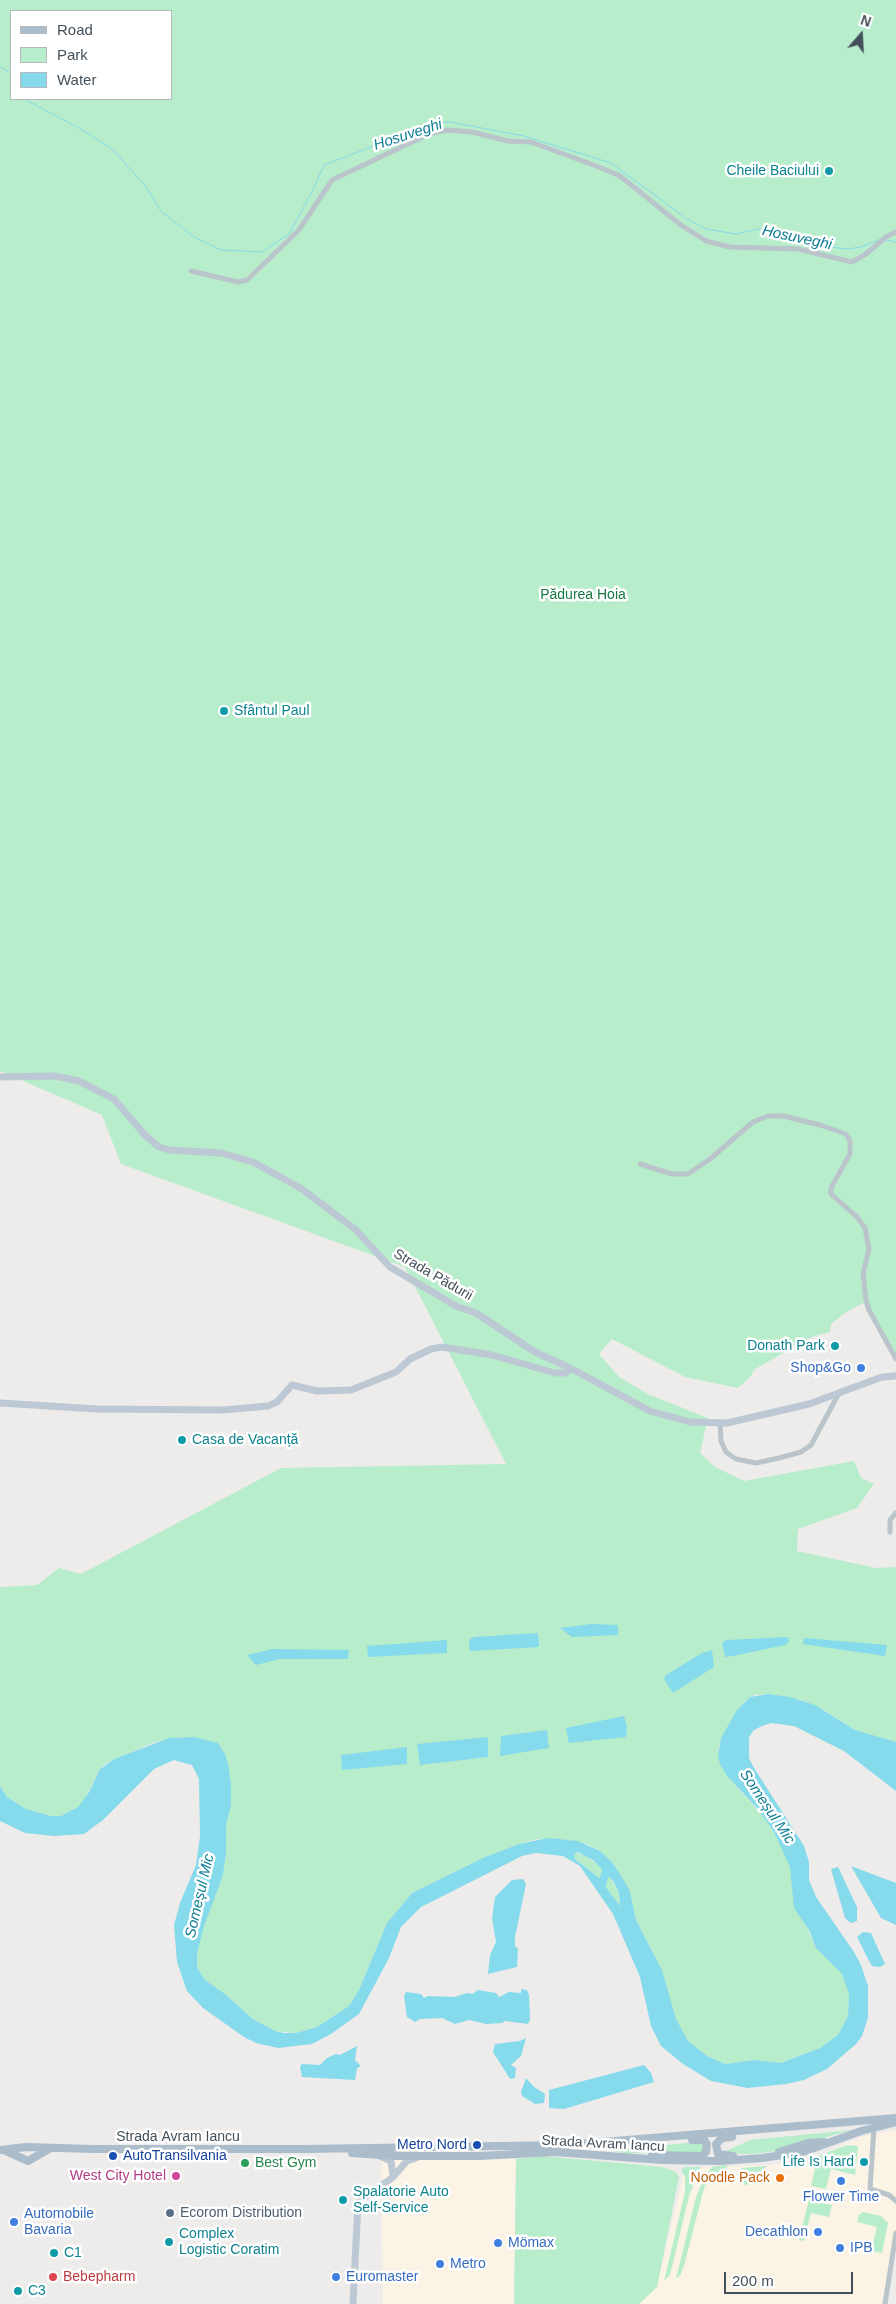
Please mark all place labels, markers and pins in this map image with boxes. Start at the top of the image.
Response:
place label: Cheile Baciului [726,163,819,179]
marker: Cheile Baciului [823,165,835,177]
place label: Sfântul Paul [234,703,309,719]
marker: Sfântul Paul [218,705,230,717]
place label: Donath Park [747,1338,825,1354]
marker: Donath Park [829,1340,841,1352]
place label: Shop&Go [790,1360,851,1376]
marker: Shop&Go [855,1362,867,1374]
place label: Casa de Vacanță [192,1432,298,1448]
marker: Casa de Vacanță [176,1434,188,1446]
place label: Metro Nord [397,2137,467,2153]
marker: Metro Nord [471,2139,483,2151]
place label: AutoTransilvania [123,2148,227,2164]
marker: AutoTransilvania [107,2150,119,2162]
place label: Life Is Hard [782,2154,854,2170]
place label: Best Gym [255,2155,316,2171]
marker: Life Is Hard [858,2156,870,2168]
marker: Best Gym [239,2157,251,2169]
place label: West City Hotel [70,2168,166,2184]
marker: West City Hotel [170,2170,182,2182]
place label: Noodle Pack [691,2170,770,2186]
marker: Noodle Pack [774,2172,786,2184]
marker: Flower Time [835,2175,847,2187]
place label: Spalatorie Auto Self-Service [353,2184,449,2216]
place label: Flower Time [803,2189,879,2205]
marker: Spalatorie Auto Self-Service [337,2194,349,2206]
place label: Ecorom Distribution [180,2205,302,2221]
place label: Automobile Bavaria [24,2206,94,2238]
marker: Ecorom Distribution [164,2207,176,2219]
marker: Automobile Bavaria [8,2216,20,2228]
place label: Decathlon [745,2224,808,2240]
place label: Complex Logistic Coratim [179,2226,279,2258]
marker: Decathlon [812,2226,824,2238]
place label: Mömax [508,2235,554,2251]
marker: Complex Logistic Coratim [163,2236,175,2248]
marker: Mömax [492,2237,504,2249]
place label: IPB [850,2240,873,2256]
marker: IPB [834,2242,846,2254]
place label: C1 [64,2245,82,2261]
marker: C1 [48,2247,60,2259]
place label: Metro [450,2256,486,2272]
marker: Metro [434,2258,446,2270]
place label: Bebepharm [63,2269,135,2285]
place label: Euromaster [346,2269,418,2285]
marker: Bebepharm [47,2271,59,2283]
marker: Euromaster [330,2271,342,2283]
place label: C3 [28,2283,46,2299]
marker: C3 [12,2285,24,2297]

